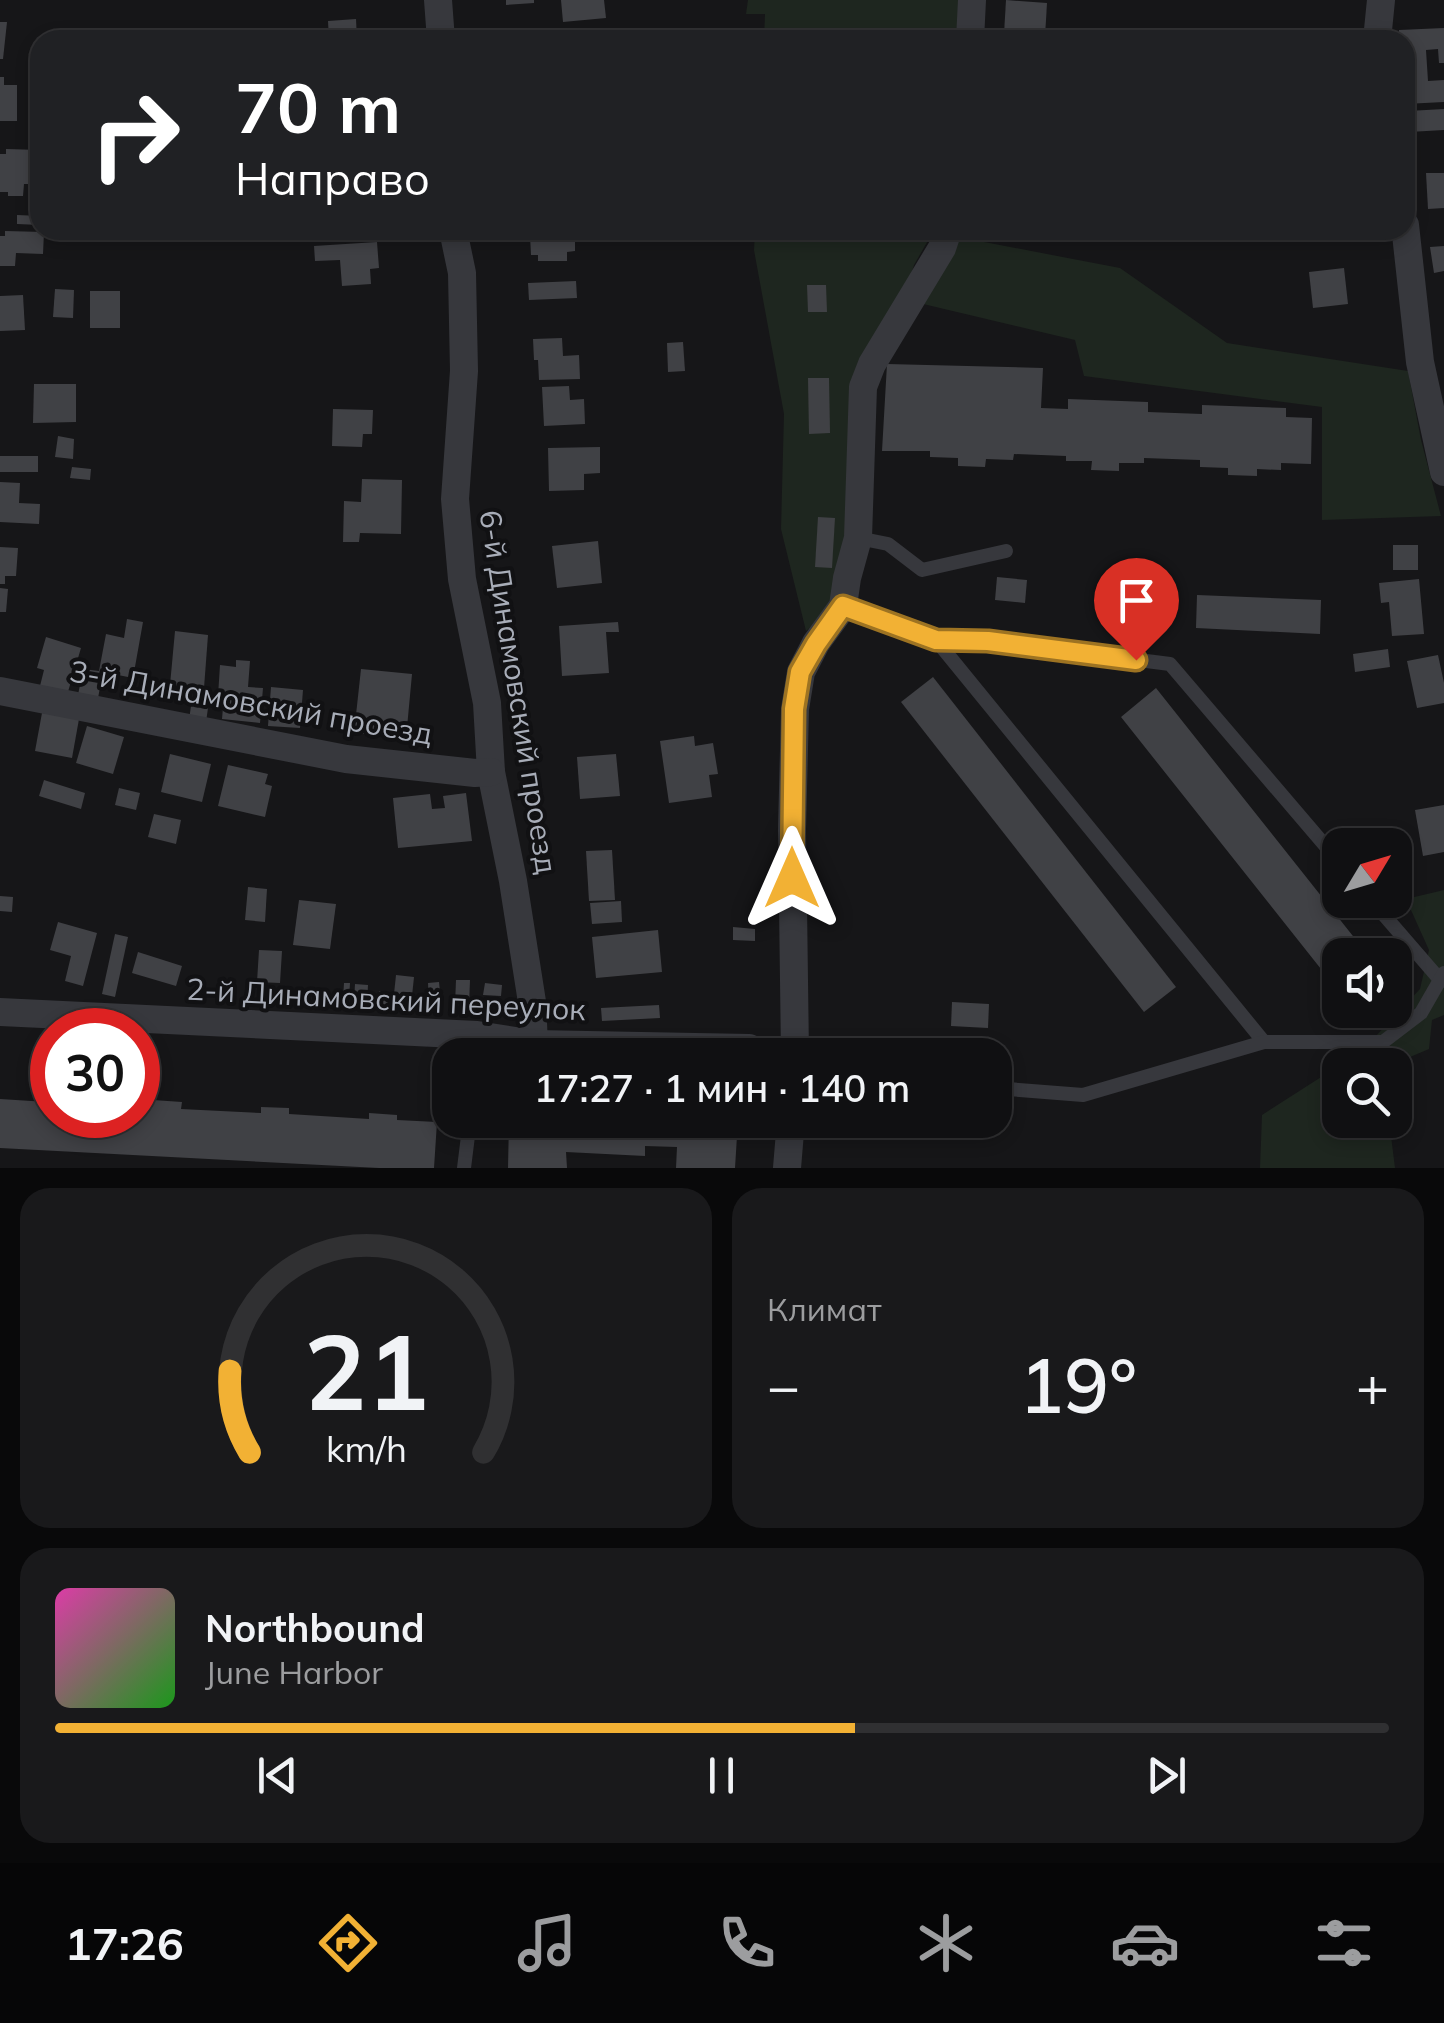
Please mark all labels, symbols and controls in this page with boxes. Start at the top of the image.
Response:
text: 70 m [235,63,401,151]
icon: right [70,70,200,200]
text: Направо [235,150,430,206]
street label: 6-й Динамовский проезд [471,507,567,876]
pin [1094,558,1179,661]
icon: arrive [1109,573,1164,628]
street label: 3-й Динамовский проезд [67,651,436,753]
position arrow [740,826,844,930]
north arrow [1322,828,1412,918]
map controls [1322,828,1412,1138]
button: sound [1322,938,1412,1028]
street label: 2-й Динамовский переулок [186,970,587,1028]
speed limit sign: 30 [30,1008,160,1138]
button: search [1322,1048,1412,1138]
text: 17:27 · 1 мин · 140 m [534,1064,910,1112]
text: Климат [767,1289,881,1329]
text: 21 [304,1305,428,1436]
text: 19° [1019,1338,1137,1432]
text: − [767,1351,800,1420]
text: + [1356,1351,1389,1420]
text: km/h [326,1426,406,1471]
text: Northbound [205,1604,425,1652]
text: June Harbor [205,1652,383,1692]
icon: previous [250,1748,305,1803]
icon: pause [694,1748,749,1803]
icon: next [1139,1748,1194,1803]
icon: directions [313,1908,383,1978]
icon: music [512,1908,582,1978]
icon: phone [712,1908,782,1978]
icon: climate [911,1908,981,1978]
icon: car [1110,1908,1180,1978]
icon: filters [1309,1908,1379,1978]
text: 17:26 [65,1915,184,1971]

